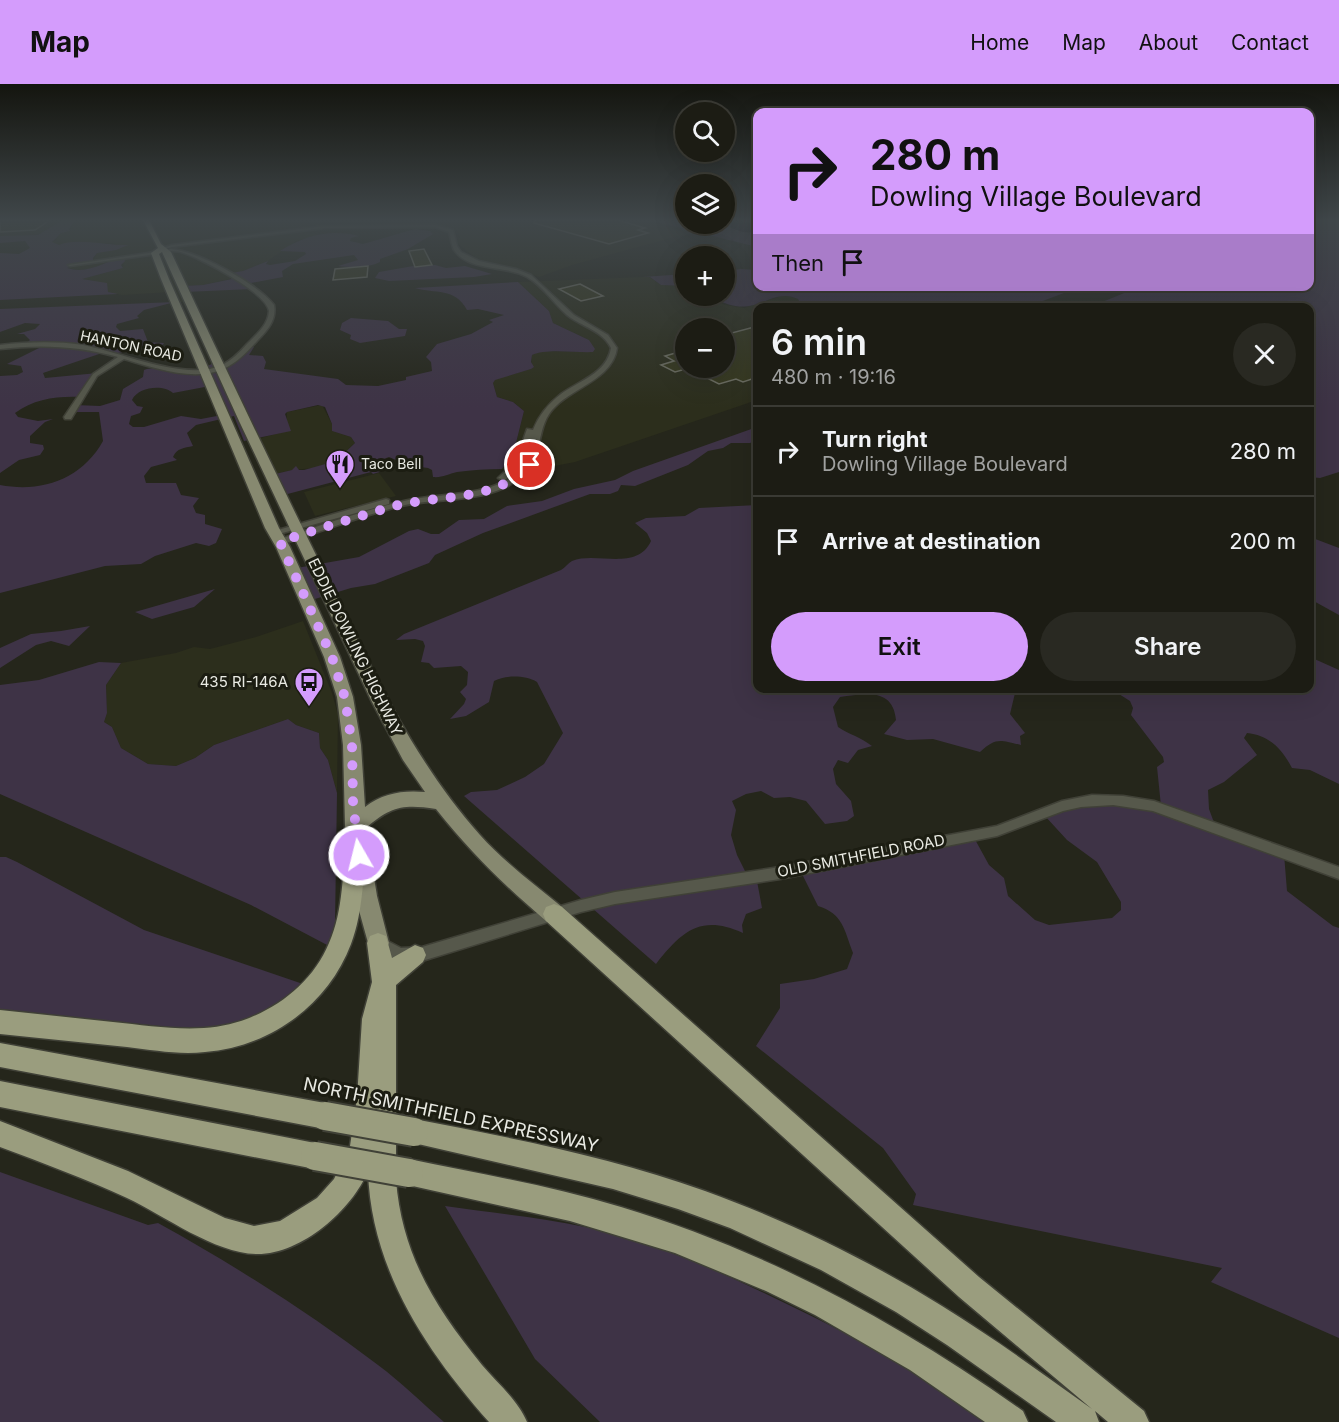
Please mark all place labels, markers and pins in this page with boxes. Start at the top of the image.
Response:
pin [504,439,555,490]
restaurant icon: Taco Bell [324,448,356,490]
place label: Taco Bell [361,455,421,472]
bus stop icon: 435 RI-146A [293,666,325,708]
place label: 435 RI-146A [200,672,288,691]

